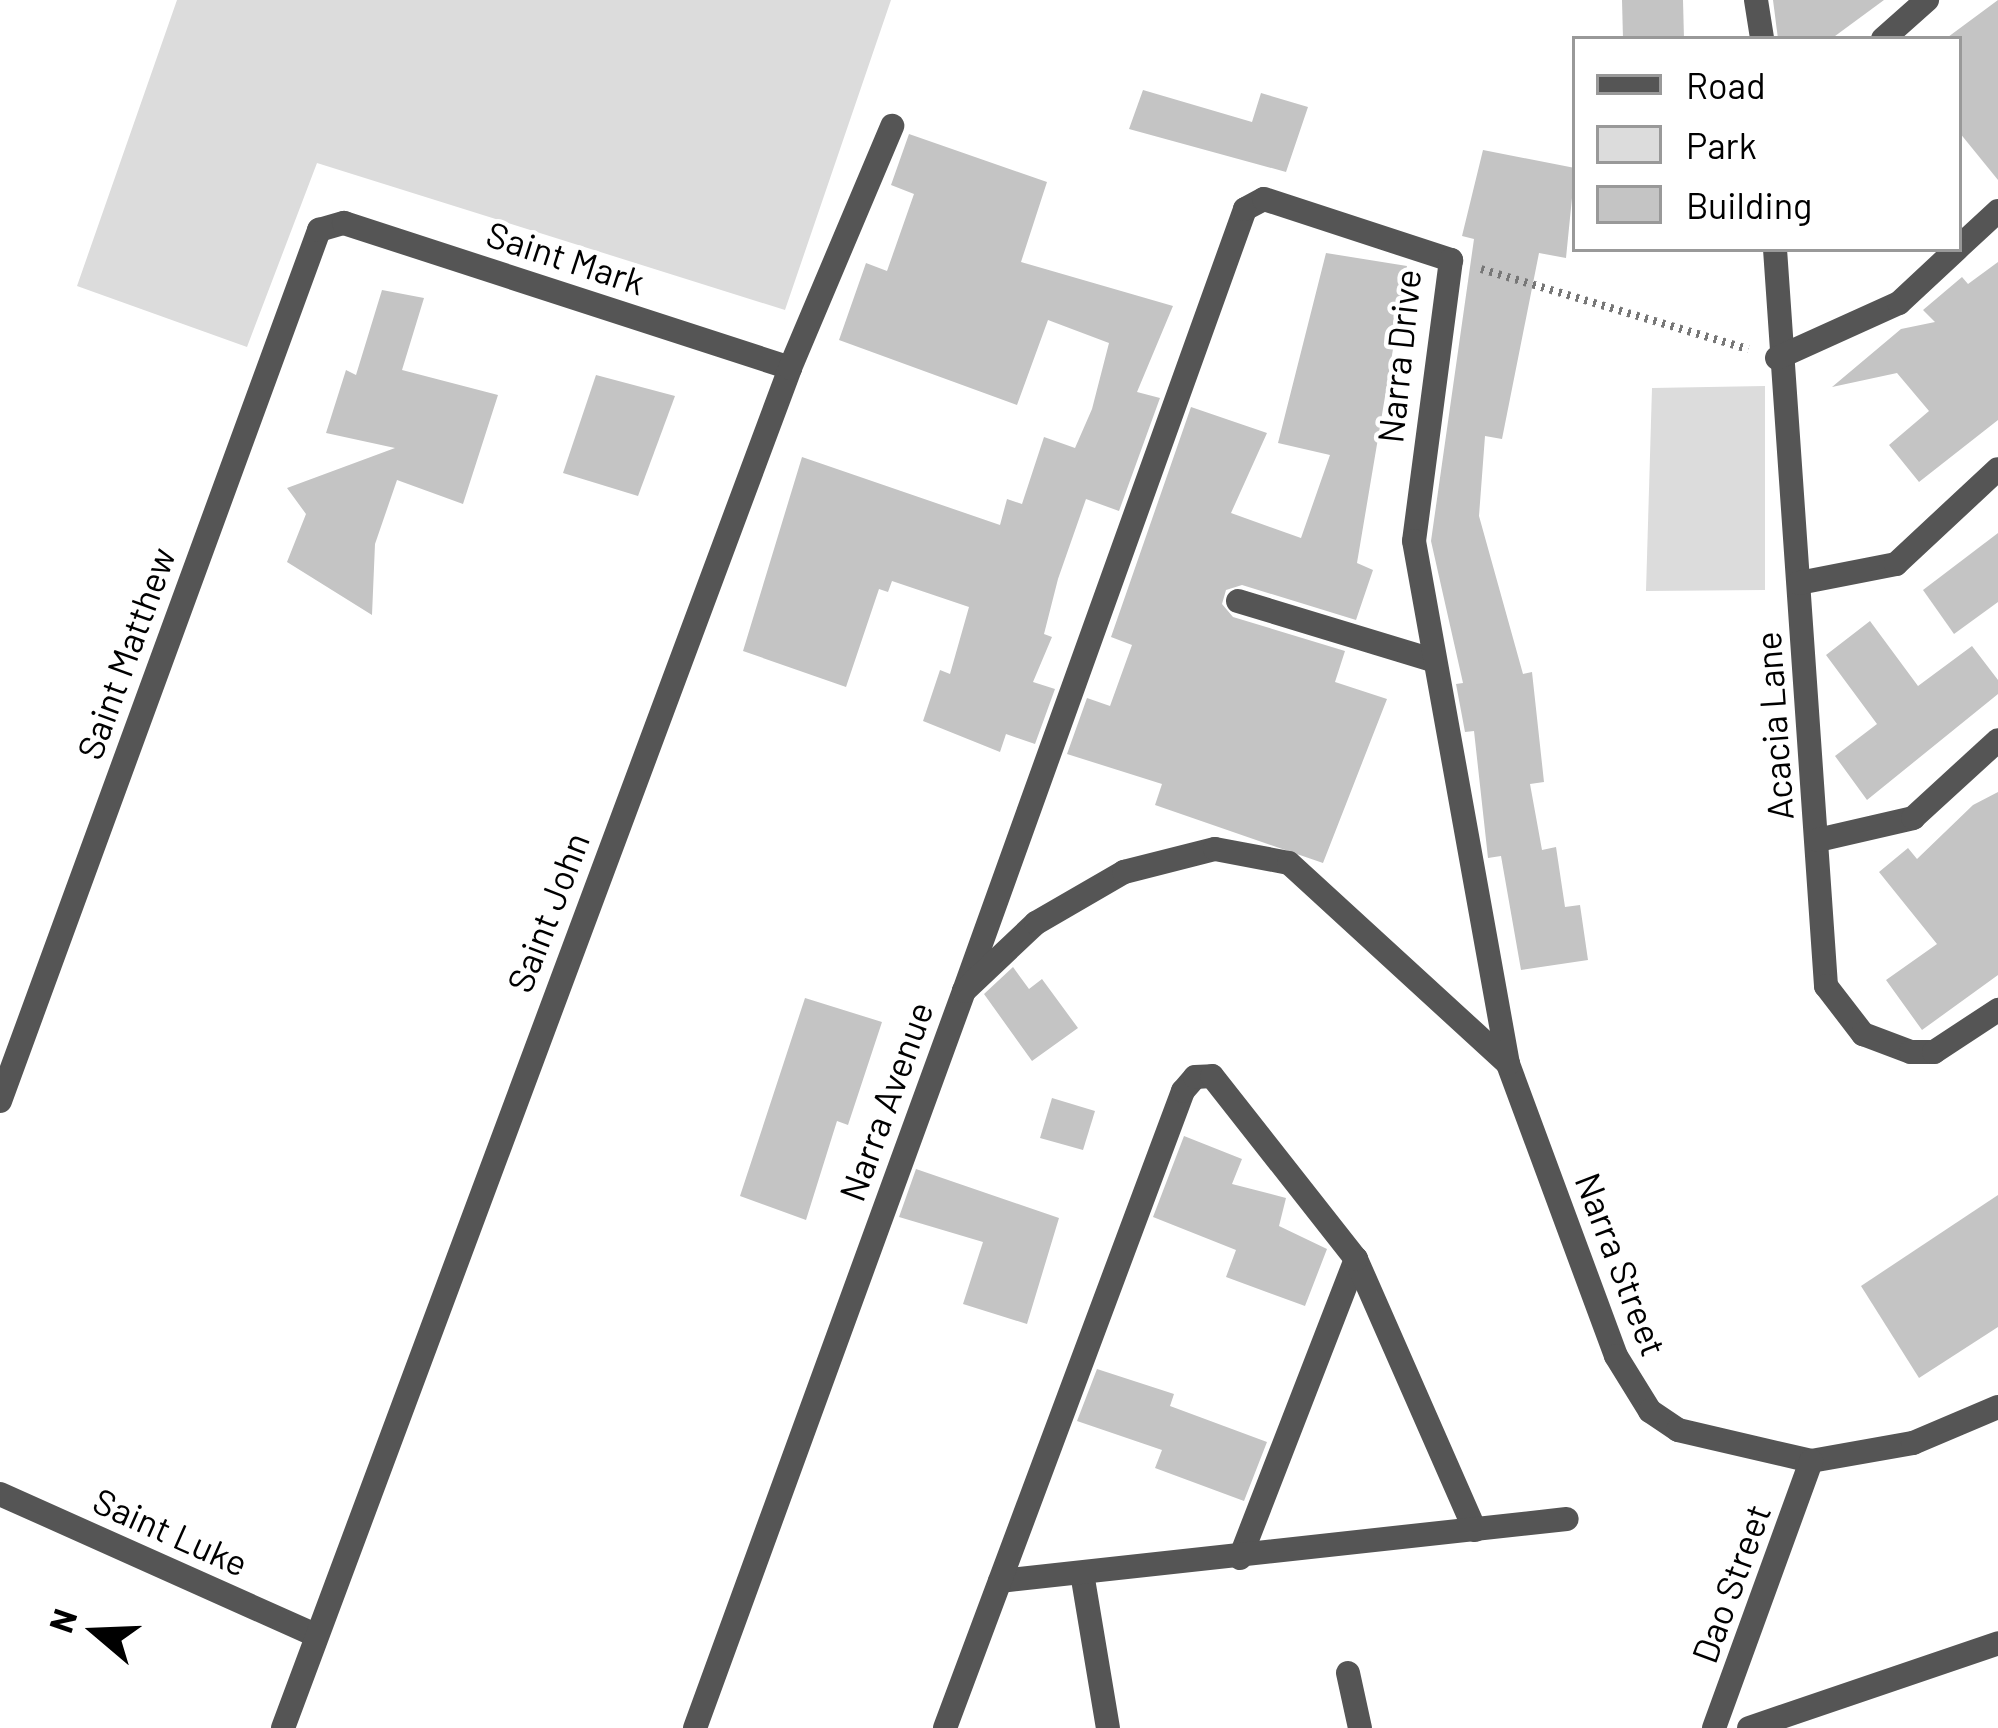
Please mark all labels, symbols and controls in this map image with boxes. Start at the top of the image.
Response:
legend [1572,36,1962,252]
text: Road [1686,63,1766,106]
text: Park [1686,123,1757,166]
text: Building [1686,183,1812,226]
street label: Saint Mark [482,211,650,303]
street label: Narra Drive [1367,267,1429,445]
street label: Saint Matthew [67,541,183,765]
street label: Acacia Lane [1745,630,1801,822]
street label: Saint John [497,826,597,998]
street label: Narra Avenue [829,995,941,1207]
street label: Narra Street [1567,1166,1677,1362]
street label: Saint Luke [87,1478,255,1584]
street label: Dao Street [1681,1498,1779,1668]
north arrow [36,1572,156,1692]
text: N [39,1603,84,1637]

